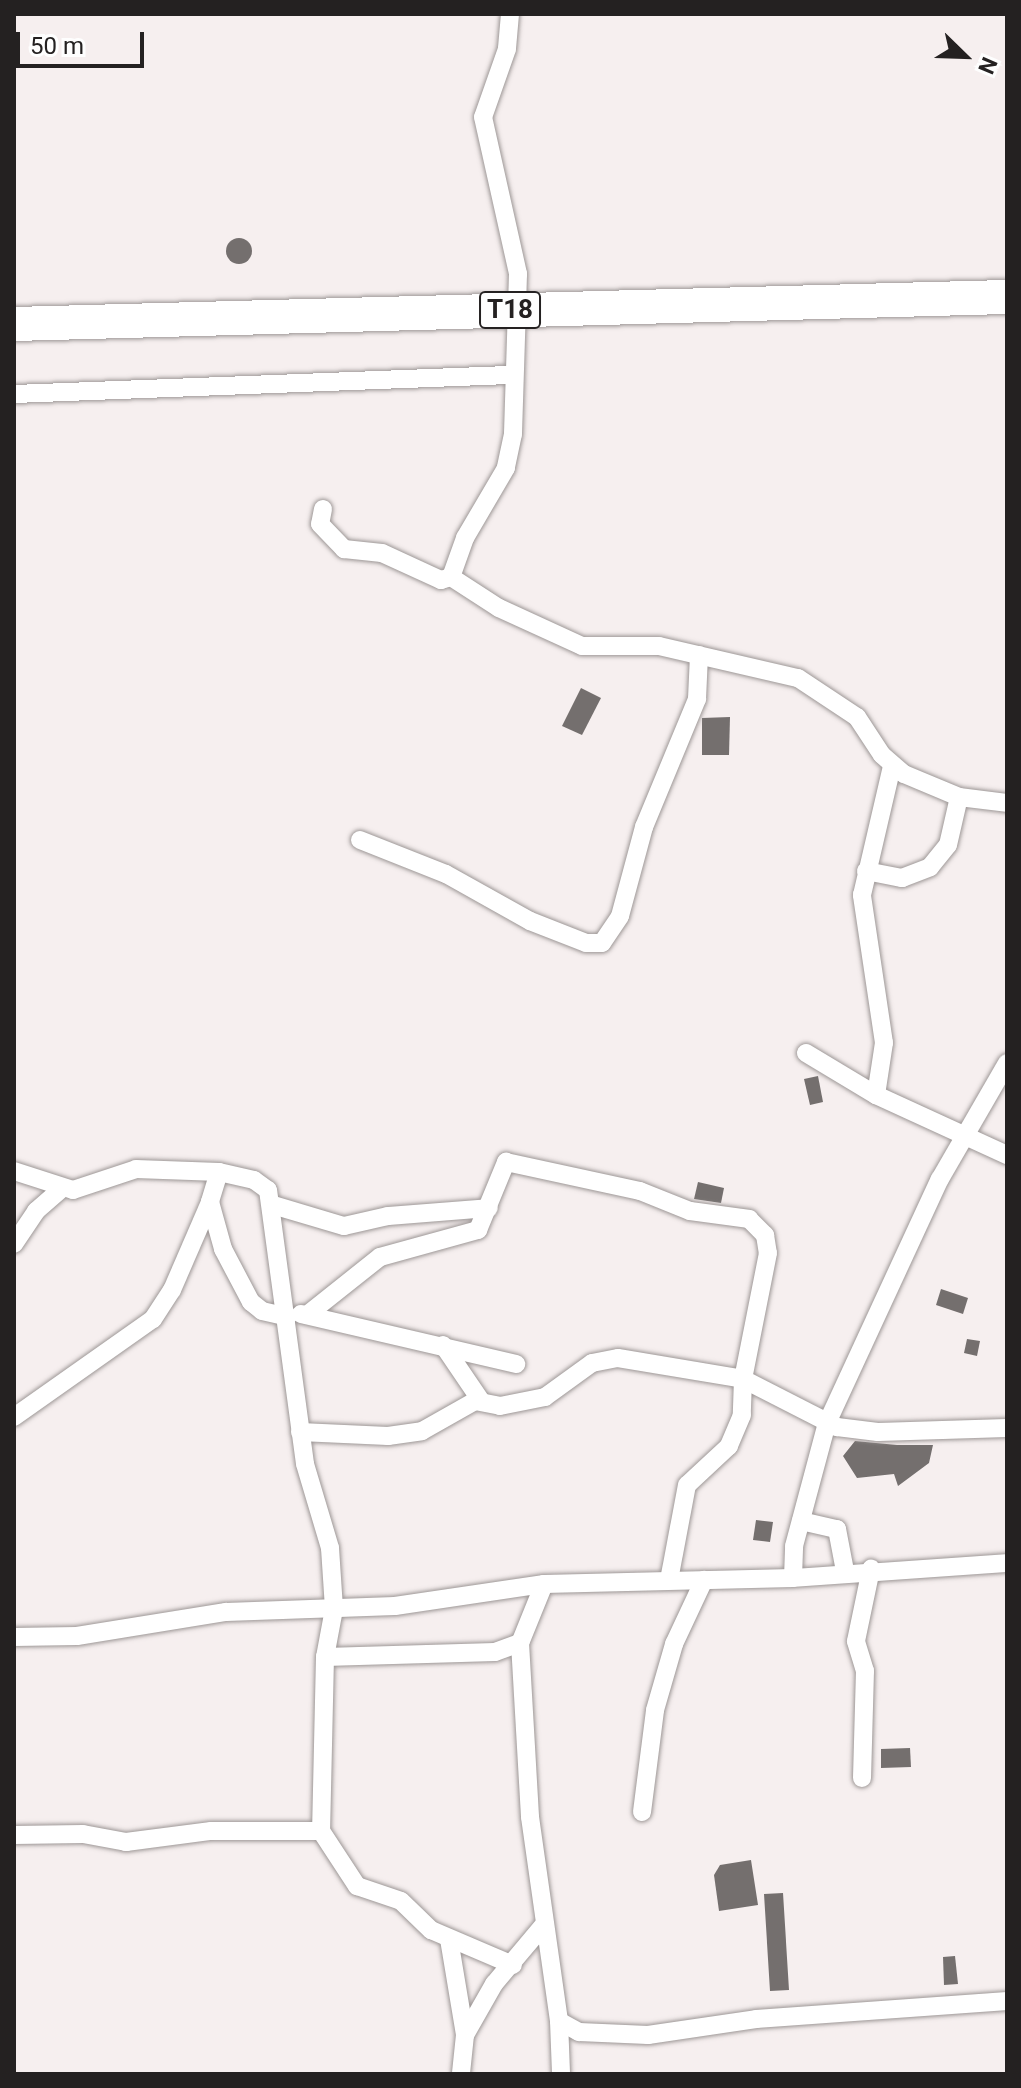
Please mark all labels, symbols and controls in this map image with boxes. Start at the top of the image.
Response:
scale bar [20,16,148,66]
north arrow [925,16,1005,96]
text: 50 m [30,32,84,60]
text: N [973,54,1002,78]
road number: T18 [478,288,542,332]

